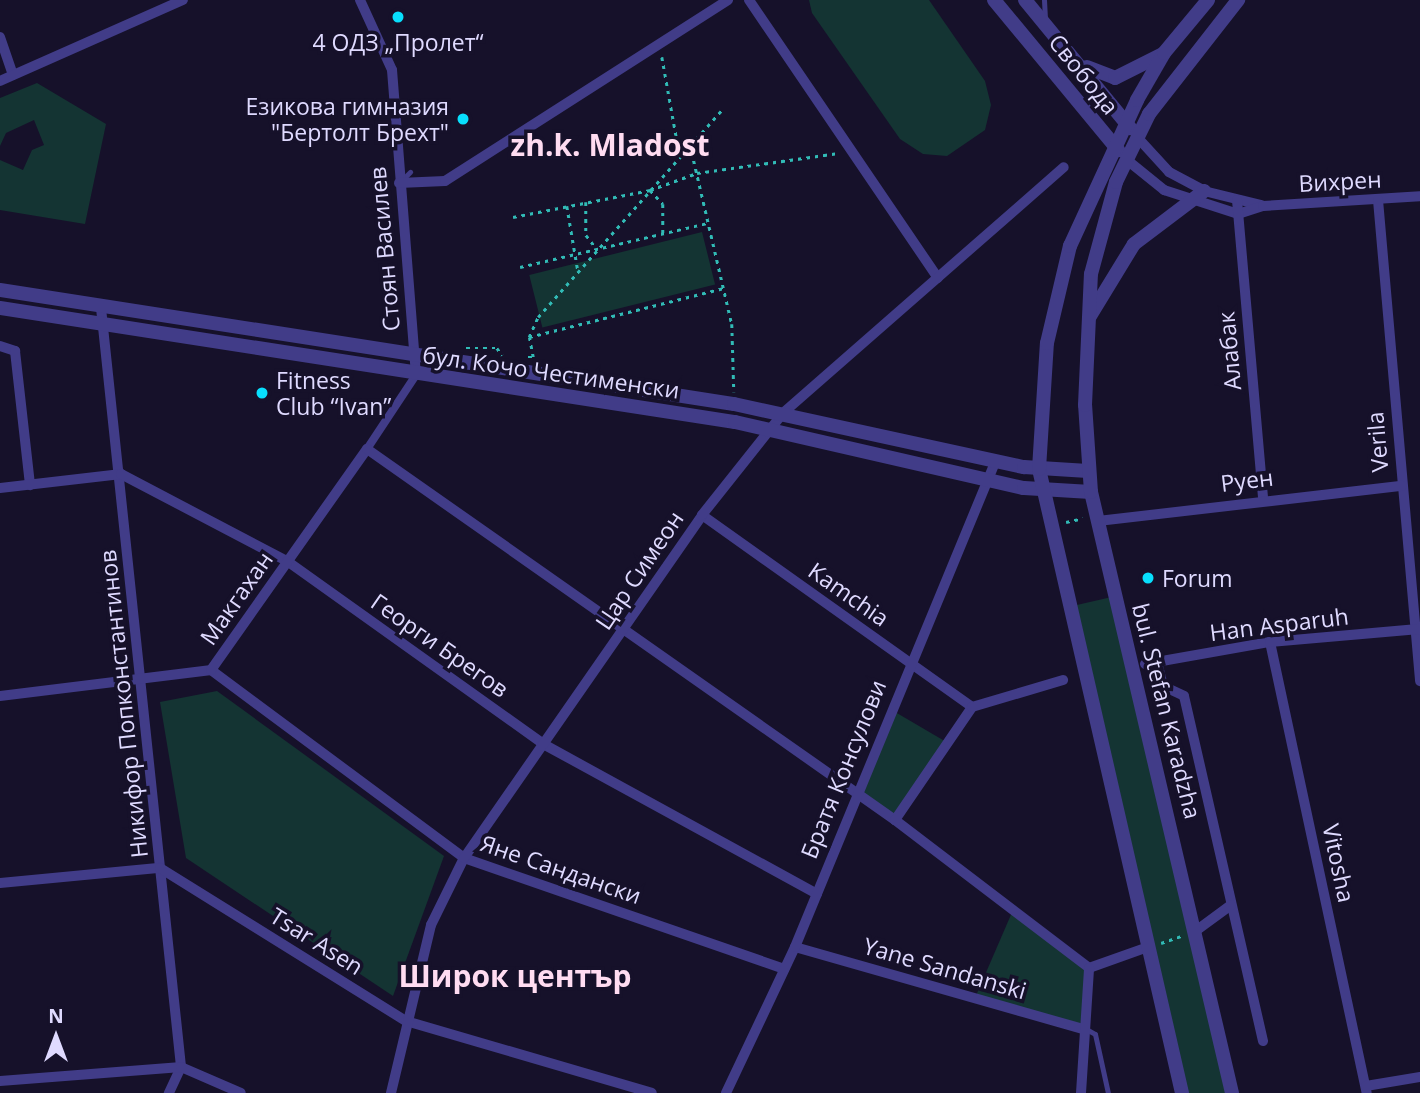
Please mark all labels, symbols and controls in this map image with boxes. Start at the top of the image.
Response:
marker: 4 ОДЗ „Пролет“ [390,9,406,25]
place label: 4 ОДЗ „Пролет“ [312,28,484,56]
street label: Свобода [1043,28,1125,120]
place label: Езикова гимназия "Бертолт Брехт" [246,92,449,146]
marker: Езикова гимназия "Бертолт Брехт" [455,111,471,127]
district label: zh.k. Mladost [511,127,709,163]
street label: Вихрен [1298,165,1382,197]
street label: Стоян Василев [363,166,405,332]
street label: Алабак [1212,311,1246,391]
street label: бул. Кочо Честименски [421,340,681,404]
place label: Fitness Club “Ivan” [276,366,391,420]
marker: Fitness Club “Ivan” [254,385,270,401]
street label: Verila [1361,411,1393,473]
street label: Руен [1219,463,1275,497]
street label: Цар Симеон [589,505,689,635]
street label: Макгахан [194,546,278,650]
street label: Никифор Попконстантинов [93,549,153,859]
street label: Kamchia [803,556,895,632]
place label: Forum [1162,564,1233,592]
marker: Forum [1140,570,1156,586]
street label: Георги Брегов [366,587,514,703]
street label: bul. Stefan Karadzha [1127,600,1207,822]
street label: Han Asparuh [1208,602,1350,646]
street label: Братя Консулови [795,676,891,862]
street label: Vitosha [1317,821,1361,905]
street label: Яне Сандански [477,829,645,909]
street label: Tsar Asen [265,902,369,980]
street label: Yane Sandanski [860,932,1030,1004]
district label: Широк център [399,958,631,994]
north arrow [21,1002,91,1072]
text: N [48,1003,64,1029]

